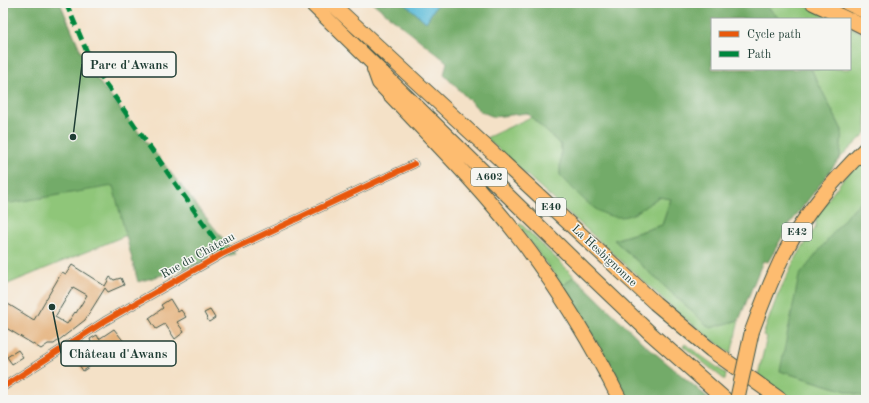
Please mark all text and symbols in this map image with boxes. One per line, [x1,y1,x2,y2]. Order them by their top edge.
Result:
legend [711,18,851,70]
text: Cycle path [747,29,802,41]
text: Path [747,49,772,61]
callout: Parc d'Awans [82,52,176,77]
text: Parc d'Awans [90,59,169,72]
road number: A602 [471,168,507,186]
road number: E40 [536,198,566,216]
street label: La Hesbignonne [569,223,639,289]
road number: E42 [782,223,812,241]
street label: Rue du Château [159,230,237,281]
callout: Château d'Awans [61,341,176,366]
text: Château d'Awans [69,348,168,361]

